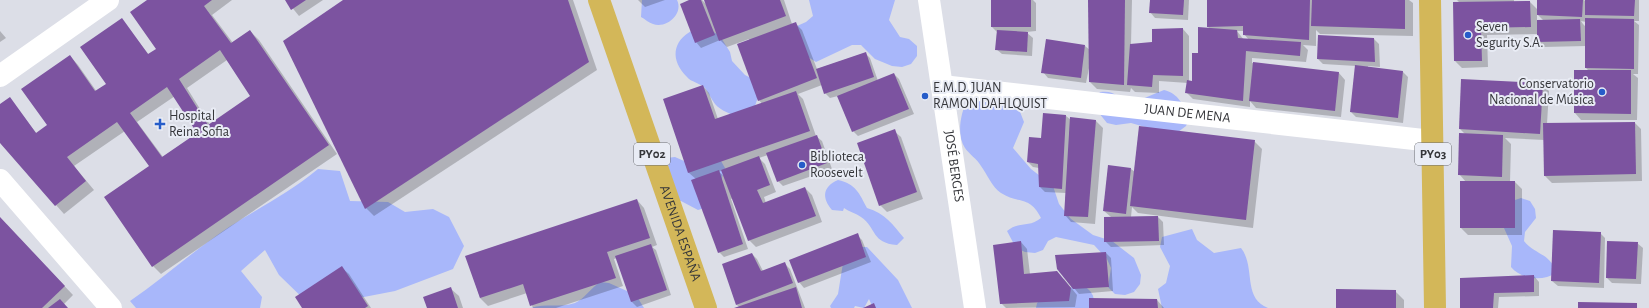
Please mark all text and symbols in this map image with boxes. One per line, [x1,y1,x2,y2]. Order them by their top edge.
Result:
place label: Seven Segurity S.A. [1476,20,1543,50]
marker: Seven Segurity S.A. [1463,30,1473,40]
place label: Conservatorio Nacional de Música [1489,77,1595,107]
place label: E.M.D. JUAN RAMON DAHLQUIST [933,81,1047,111]
marker: Conservatorio Nacional de Música [1597,87,1607,97]
marker: E.M.D. JUAN RAMON DAHLQUIST [920,91,930,101]
street label: JUAN DE MENA [1144,102,1231,125]
place label: Hospital Reina Sofia [169,109,230,139]
marker: Hospital Reina Sofia [154,118,166,130]
street label: JOSÉ BERGES [942,129,966,203]
road number: PY02 [634,143,670,165]
road number: PY03 [1415,143,1451,165]
place label: Biblioteca Roosevelt [810,150,865,180]
marker: Biblioteca Roosevelt [797,160,807,170]
street label: AVENIDA ESPAÑA [657,183,703,283]

